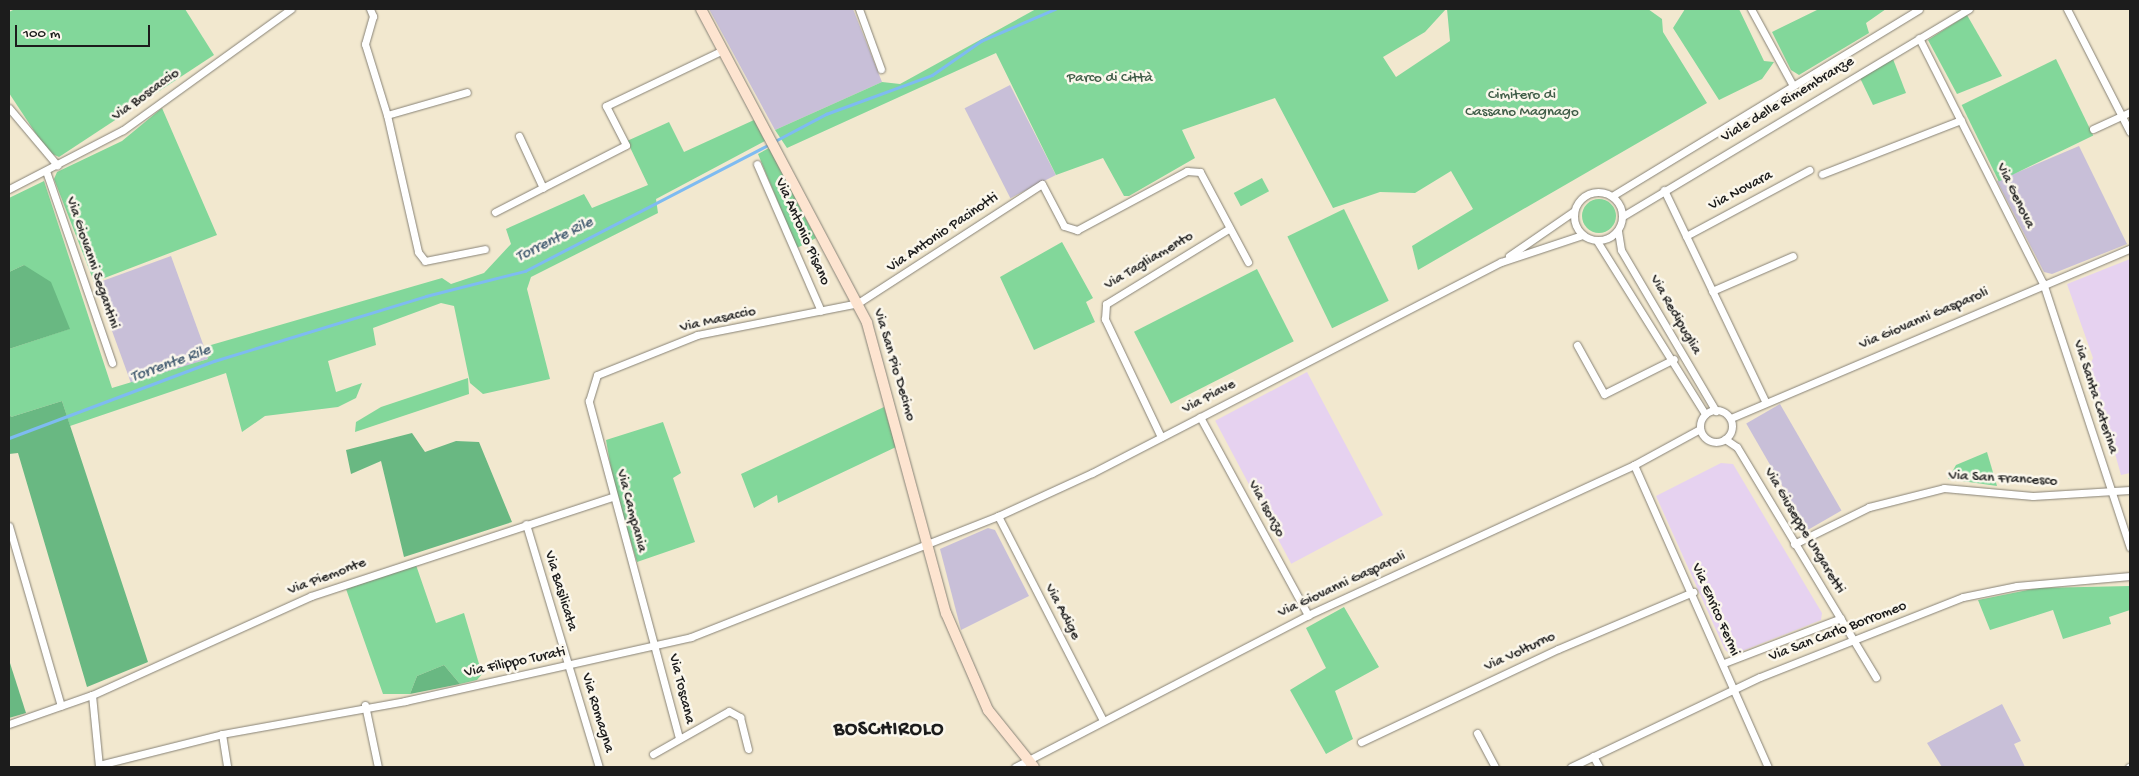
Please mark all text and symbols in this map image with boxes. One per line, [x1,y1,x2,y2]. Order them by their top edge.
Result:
scale bar [18,15,152,47]
text: 100 m [23,25,60,43]
street label: Viale delle Rimembranze [1718,53,1858,147]
street label: Via Boscaccio [109,64,183,126]
park label: Parco di Città [1067,70,1153,88]
park label: Cimitero di Cassano Magnago [1465,86,1579,121]
street label: Via Genova [1991,160,2039,232]
street label: Via Novara [1706,167,1776,215]
street label: Via Antonio Pisano [770,176,834,288]
street label: Via Antonio Pacinotti [884,189,1002,277]
street label: Via Giovanni Segantini [61,195,123,331]
water label: Torrente Rile [513,214,597,268]
street label: Via Tagliamento [1101,227,1197,295]
street label: Via Redipuglia [1645,272,1705,358]
street label: Via Giovanni Gasparoli [1857,284,1991,354]
street label: Via Masaccio [678,303,758,337]
street label: Via San Pio Decimo [868,307,920,423]
street label: Via Santa Caterina [2068,338,2122,456]
water label: Torrente Rile [128,342,214,388]
street label: Via Piave [1179,376,1239,418]
street label: Via Giuseppe Ungaretti [1759,465,1849,597]
street label: Via San Francesco [1948,467,2058,491]
street label: Via Campania [611,468,651,554]
street label: Via Isonzo [1243,478,1289,540]
street label: Via Giovanni Gasparoli [1275,548,1409,622]
street label: Via Basilicata [539,549,581,633]
street label: Via Piemonte [285,554,369,600]
street label: Via Enrico Fermi [1687,561,1743,659]
street label: Via Adige [1040,581,1084,643]
street label: Via San Carlo Borromeo [1767,597,1909,667]
street label: Via Volturno [1482,628,1558,676]
street label: Via Filippo Turati [463,644,567,682]
street label: Via Toscana [664,652,698,726]
street label: Via Romagna [576,671,618,755]
district label: BOSCHIROLO [833,718,945,742]

